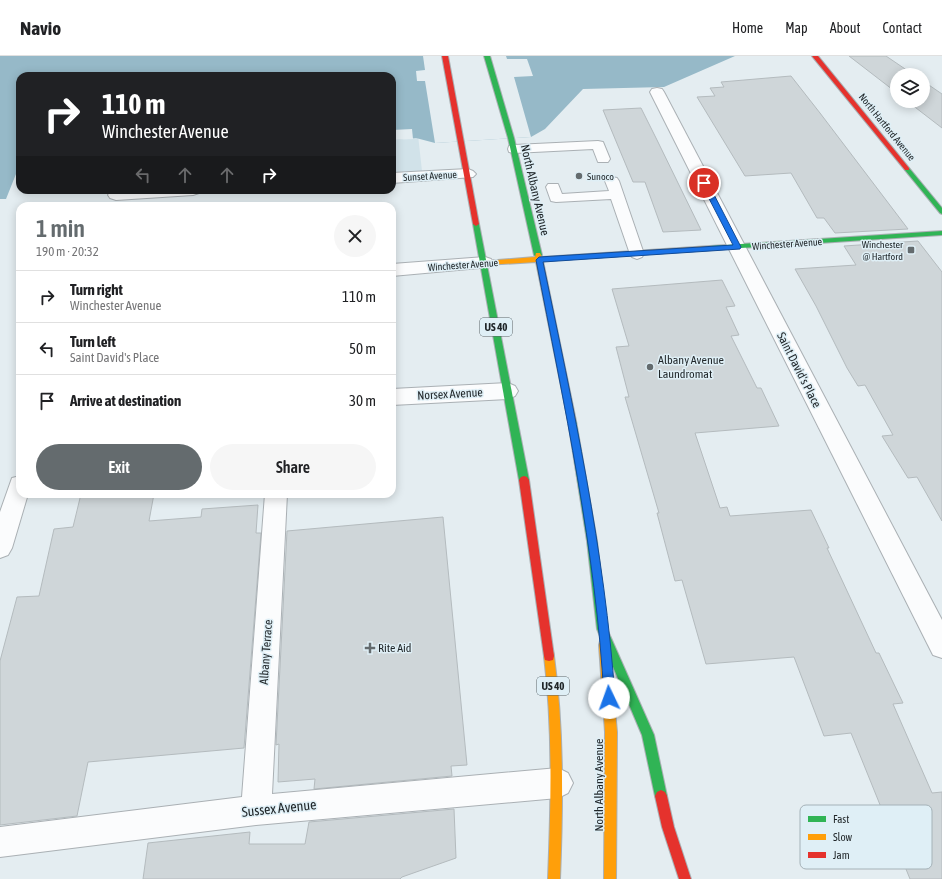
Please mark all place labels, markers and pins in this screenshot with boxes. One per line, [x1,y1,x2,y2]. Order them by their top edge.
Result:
pin [687,166,721,200]
marker: Sunoco [574,171,584,181]
place label: Sunoco [587,171,614,182]
place label: Winchester @ Hartford [862,239,904,262]
marker: Winchester @ Hartford [906,245,916,255]
place label: Albany Avenue Laundromat [658,353,724,381]
marker: Albany Avenue Laundromat [645,362,655,372]
place label: Rite Aid [378,641,412,655]
marker: Rite Aid [365,643,375,653]

